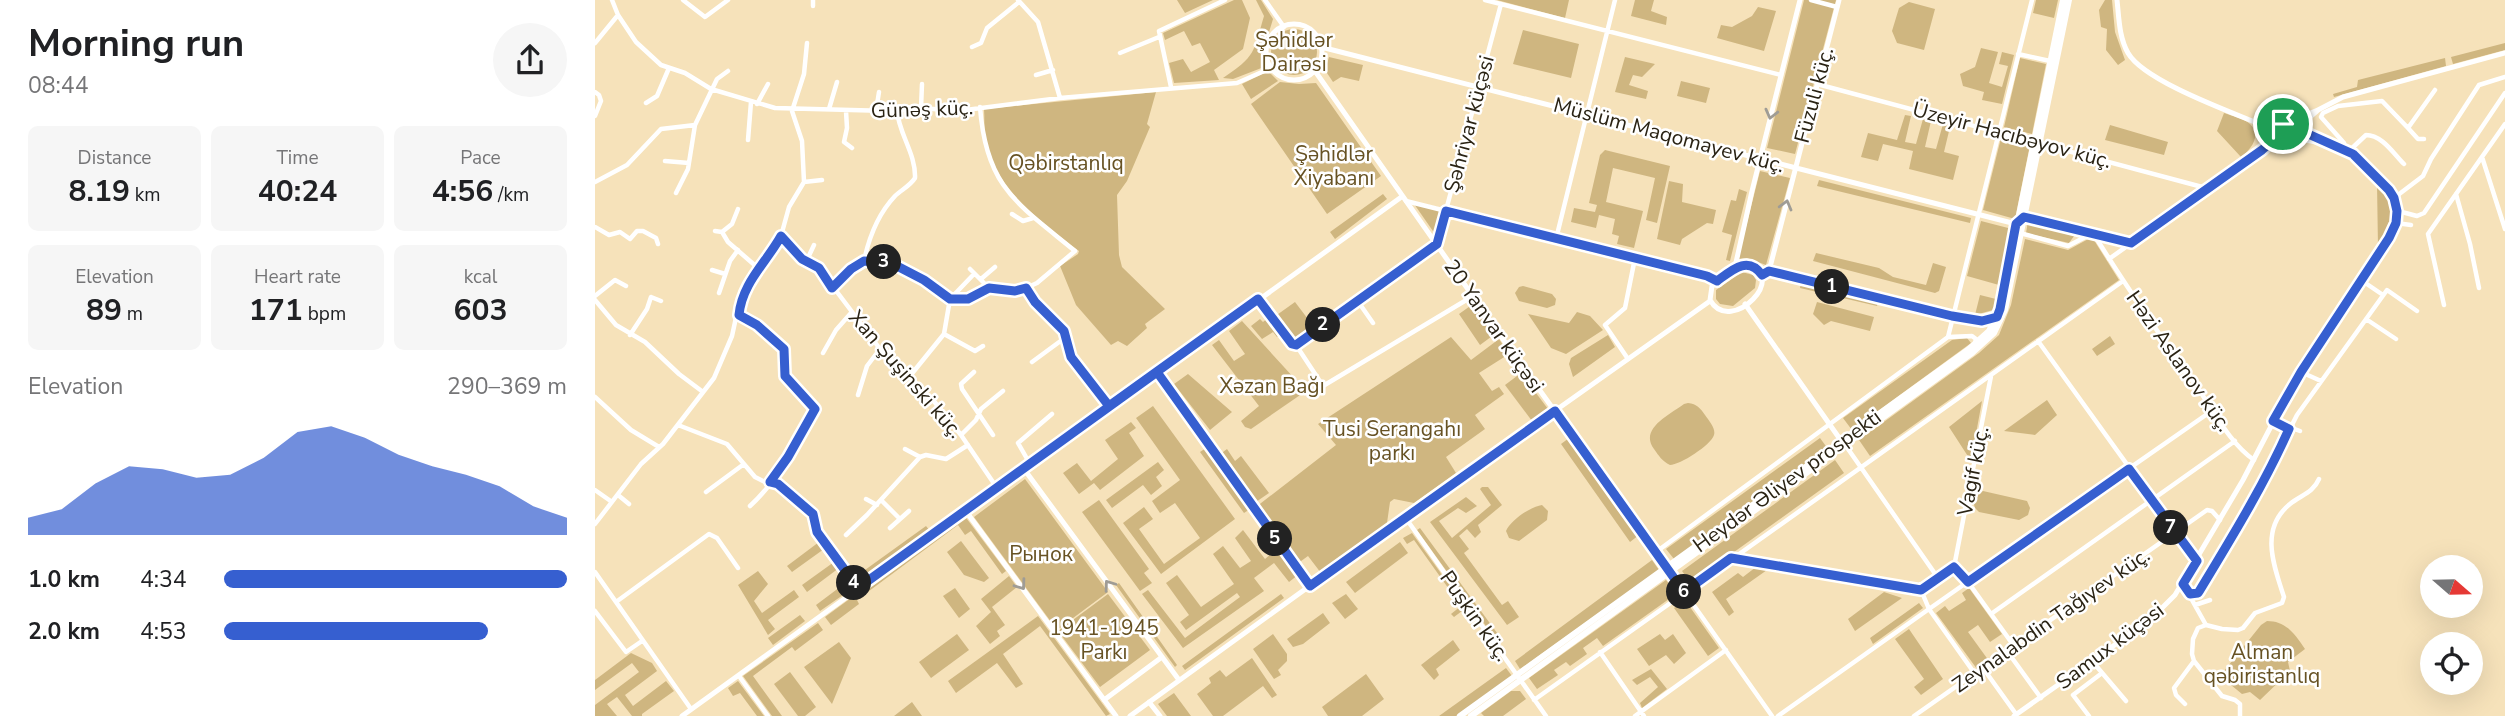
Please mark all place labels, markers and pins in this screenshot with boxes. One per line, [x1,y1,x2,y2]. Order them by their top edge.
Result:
pin [2253,94,2313,154]
pin: 3 [867,244,901,280]
pin: 1 [1815,270,1849,304]
pin: 2 [1305,308,1341,342]
pin: 7 [2153,510,2189,546]
pin: 5 [1257,522,1293,556]
pin: 4 [837,566,871,600]
pin: 6 [1667,574,1701,610]

